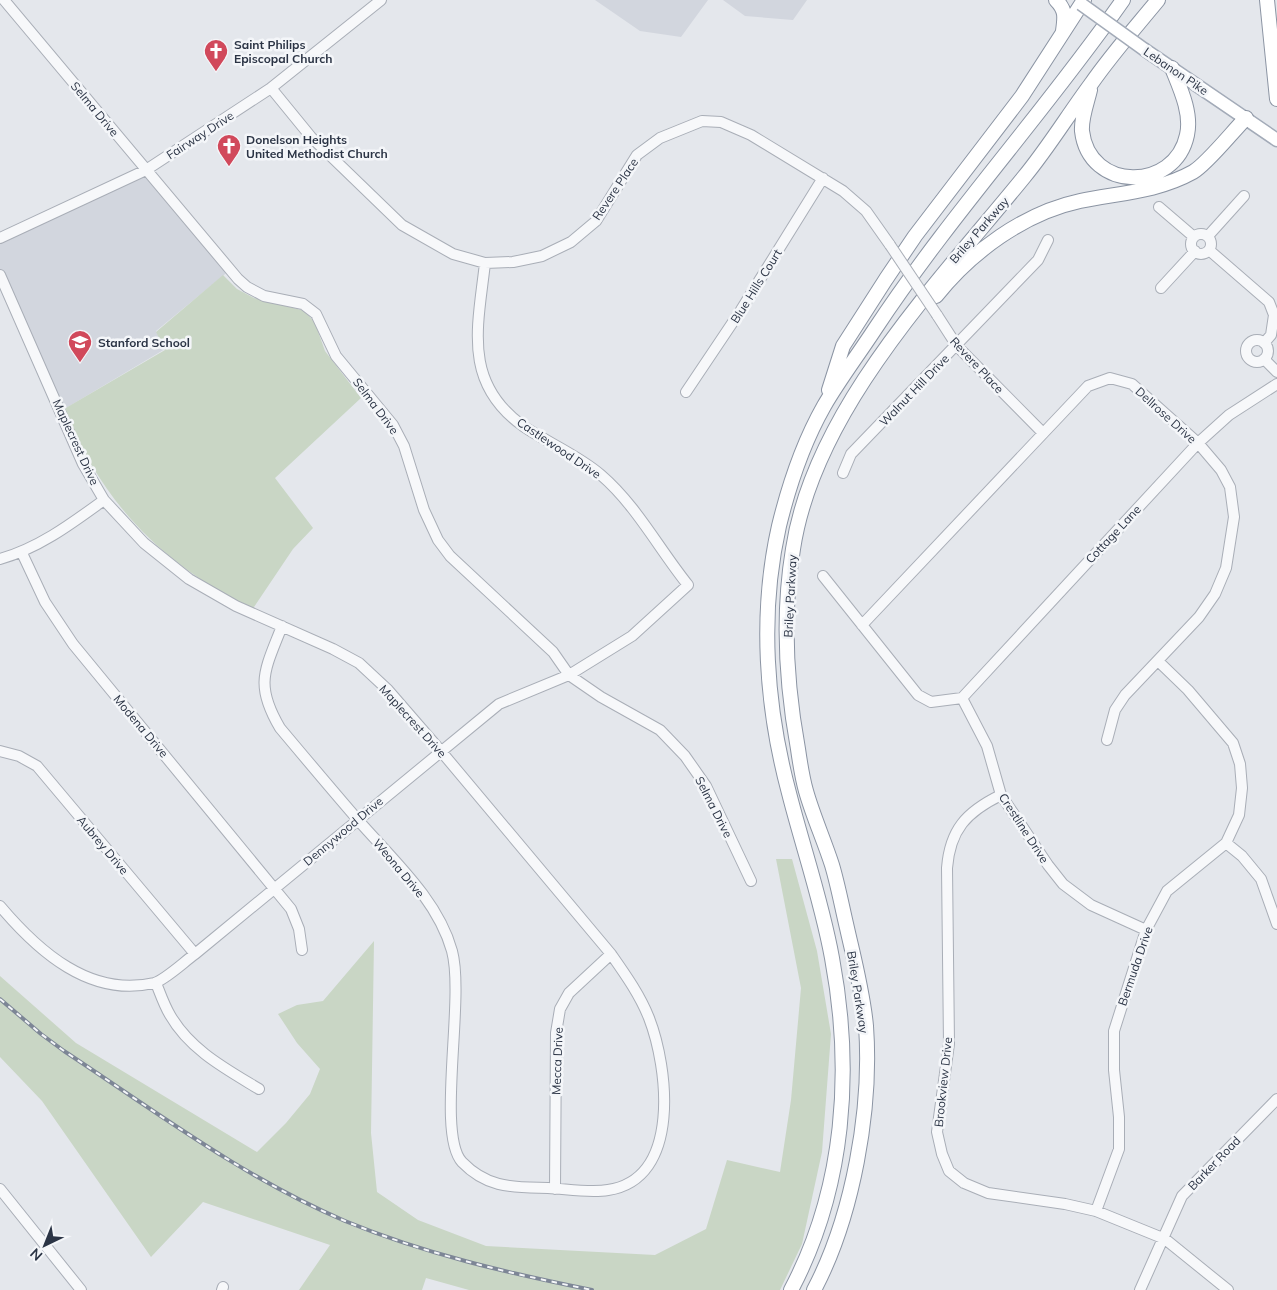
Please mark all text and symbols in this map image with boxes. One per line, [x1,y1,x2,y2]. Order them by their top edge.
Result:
place label: Saint Philips Episcopal Church [234,37,333,66]
church icon: Saint Philips Episcopal Church [203,38,229,72]
street label: Lebanon Pike [1141,44,1211,98]
street label: Selma Drive [68,79,122,139]
street label: Fairway Drive [164,108,236,162]
place label: Donelson Heights United Methodist Church [246,132,388,161]
church icon: Donelson Heights United Methodist Church [216,133,242,167]
street label: Revere Place [589,155,641,223]
street label: Briley Parkway [946,193,1012,266]
street label: Blue Hills Court [727,246,785,326]
school or university icon: Stanford School [67,329,93,363]
street label: Revere Place [947,334,1007,396]
place label: Stanford School [98,335,190,350]
street label: Walnut Hill Drive [876,351,952,429]
street label: Selma Drive [350,375,402,437]
street label: Dellrose Drive [1132,384,1200,446]
street label: Maplecrest Drive [50,397,102,487]
street label: Castlewood Drive [514,414,604,482]
street label: Cottage Lane [1082,502,1144,566]
street label: Briley Parkway [780,554,800,638]
street label: Maplecrest Drive [376,681,450,761]
street label: Modena Drive [110,692,172,760]
street label: Selma Drive [692,774,736,840]
street label: Crestline Drive [996,790,1052,866]
street label: Dennywood Drive [300,793,386,869]
street label: Aubrey Drive [74,813,132,877]
street label: Weona Drive [370,835,428,901]
street label: Bermuda Drive [1114,924,1156,1008]
street label: Briley Parkway [844,950,872,1035]
street label: Mecca Drive [548,1027,566,1095]
street label: Brookview Drive [931,1036,955,1128]
street label: Barker Road [1185,1133,1243,1193]
north arrow [20,1220,70,1270]
text: N [26,1244,46,1265]

